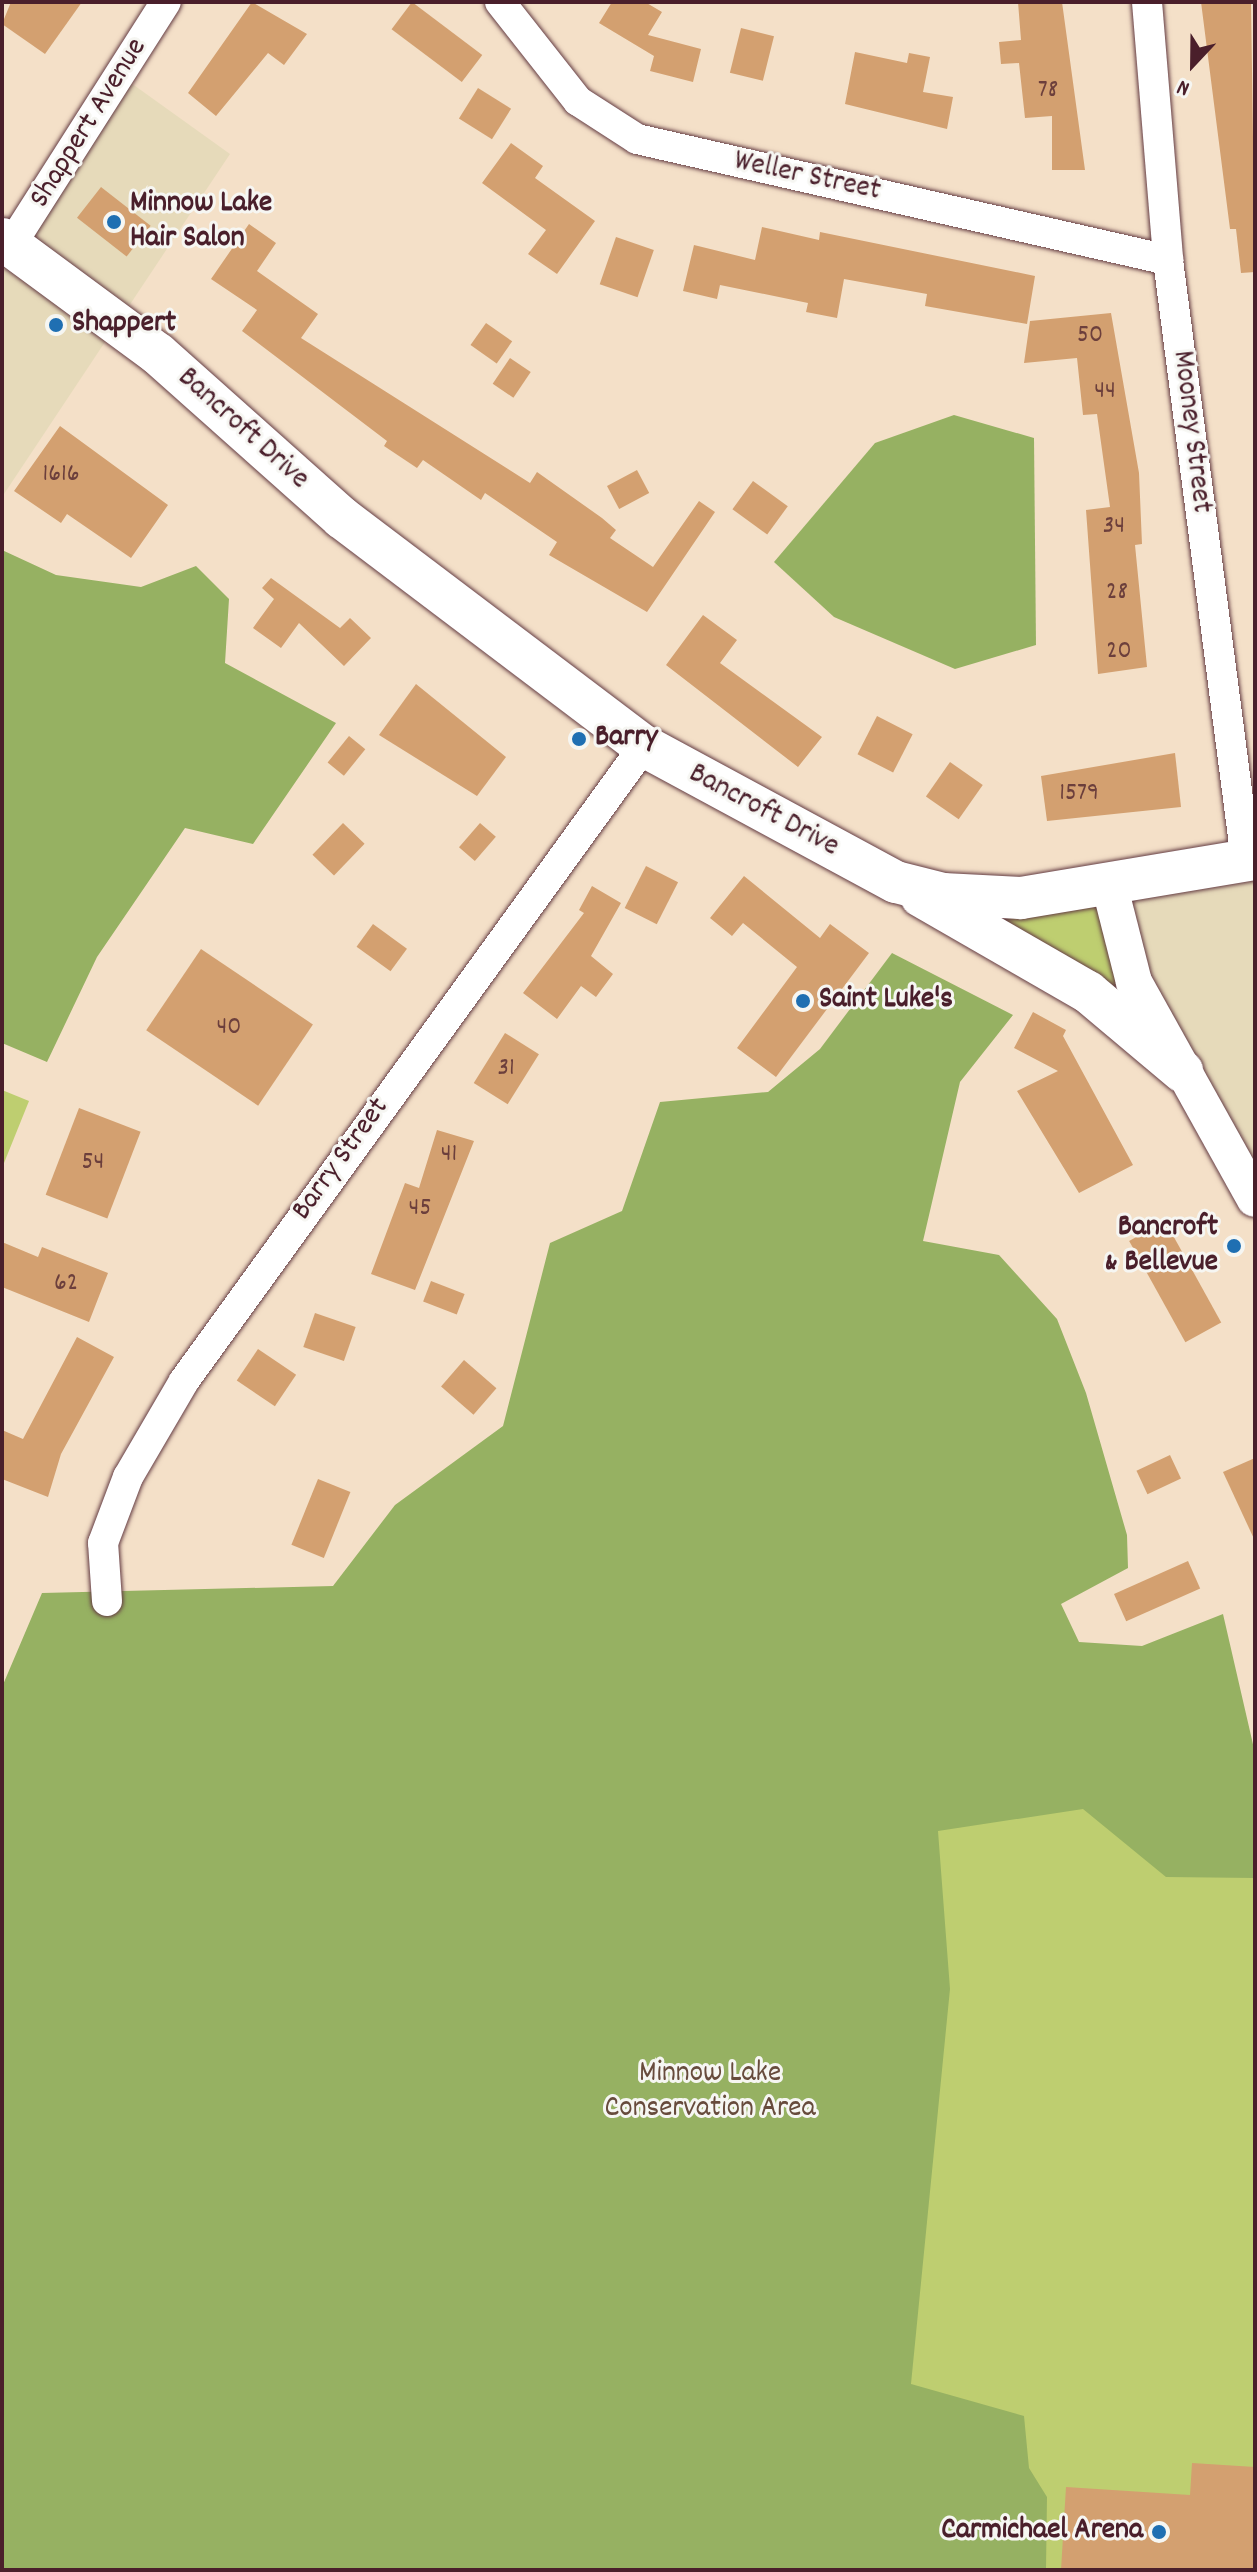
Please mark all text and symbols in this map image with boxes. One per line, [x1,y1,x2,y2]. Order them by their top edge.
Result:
north arrow [1153,24,1233,104]
street label: Shappert Avenue [24,33,156,215]
text: N [1173,70,1195,103]
house number: 78 [1038,75,1058,107]
street label: Weller Street [730,145,884,211]
place label: Minnow Lake Hair Salon [130,187,272,258]
marker: Minnow Lake Hair Salon [105,213,123,231]
place label: Shappert [72,307,176,343]
marker: Shappert [47,316,65,334]
house number: 50 [1077,320,1103,352]
street label: Mooney Street [1162,349,1218,515]
street label: Bancroft Drive [169,361,315,499]
house number: 44 [1094,376,1116,408]
house number: 1616 [43,459,79,491]
house number: 34 [1103,511,1125,543]
house number: 28 [1106,577,1128,609]
house number: 20 [1106,636,1132,668]
place label: Barry [595,721,658,757]
marker: Barry [570,730,588,748]
street label: Bancroft Drive [682,757,844,867]
house number: 1579 [1059,778,1099,810]
place label: Saint Luke's [819,983,953,1019]
marker: Saint Luke's [794,992,812,1010]
house number: 40 [217,1012,241,1044]
house number: 31 [497,1053,515,1085]
street label: Barry Street [286,1092,398,1228]
house number: 41 [441,1139,457,1171]
house number: 54 [82,1147,104,1179]
house number: 45 [409,1193,431,1225]
place label: Bancroft & Bellevue [1104,1211,1218,1282]
marker: Bancroft & Bellevue [1225,1237,1243,1255]
house number: 62 [54,1268,78,1300]
park label: Minnow Lake Conservation Area [605,2057,815,2128]
place label: Carmichael Arena [941,2514,1143,2550]
marker: Carmichael Arena [1150,2523,1168,2541]

